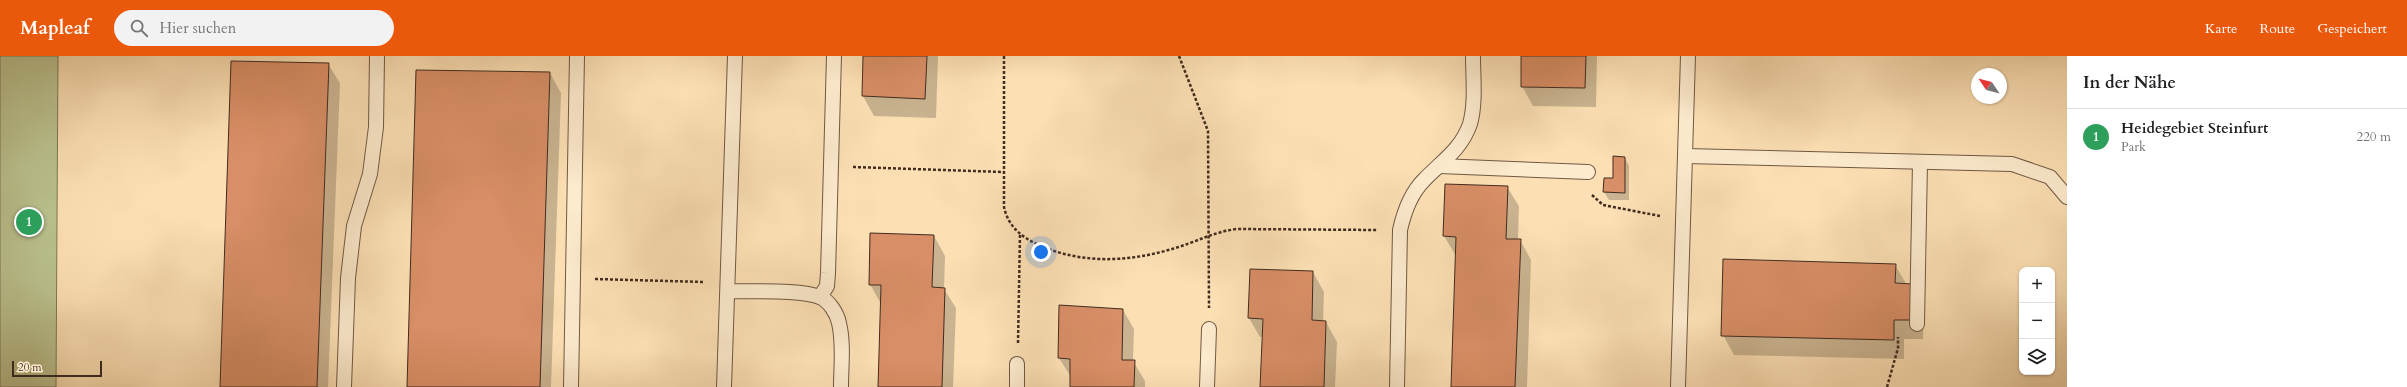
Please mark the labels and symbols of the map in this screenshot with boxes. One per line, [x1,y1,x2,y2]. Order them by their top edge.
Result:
north arrow [1971,68,2007,104]
pin: 1 [16,207,42,237]
your location [1031,242,1051,262]
scale bar [12,359,102,378]

